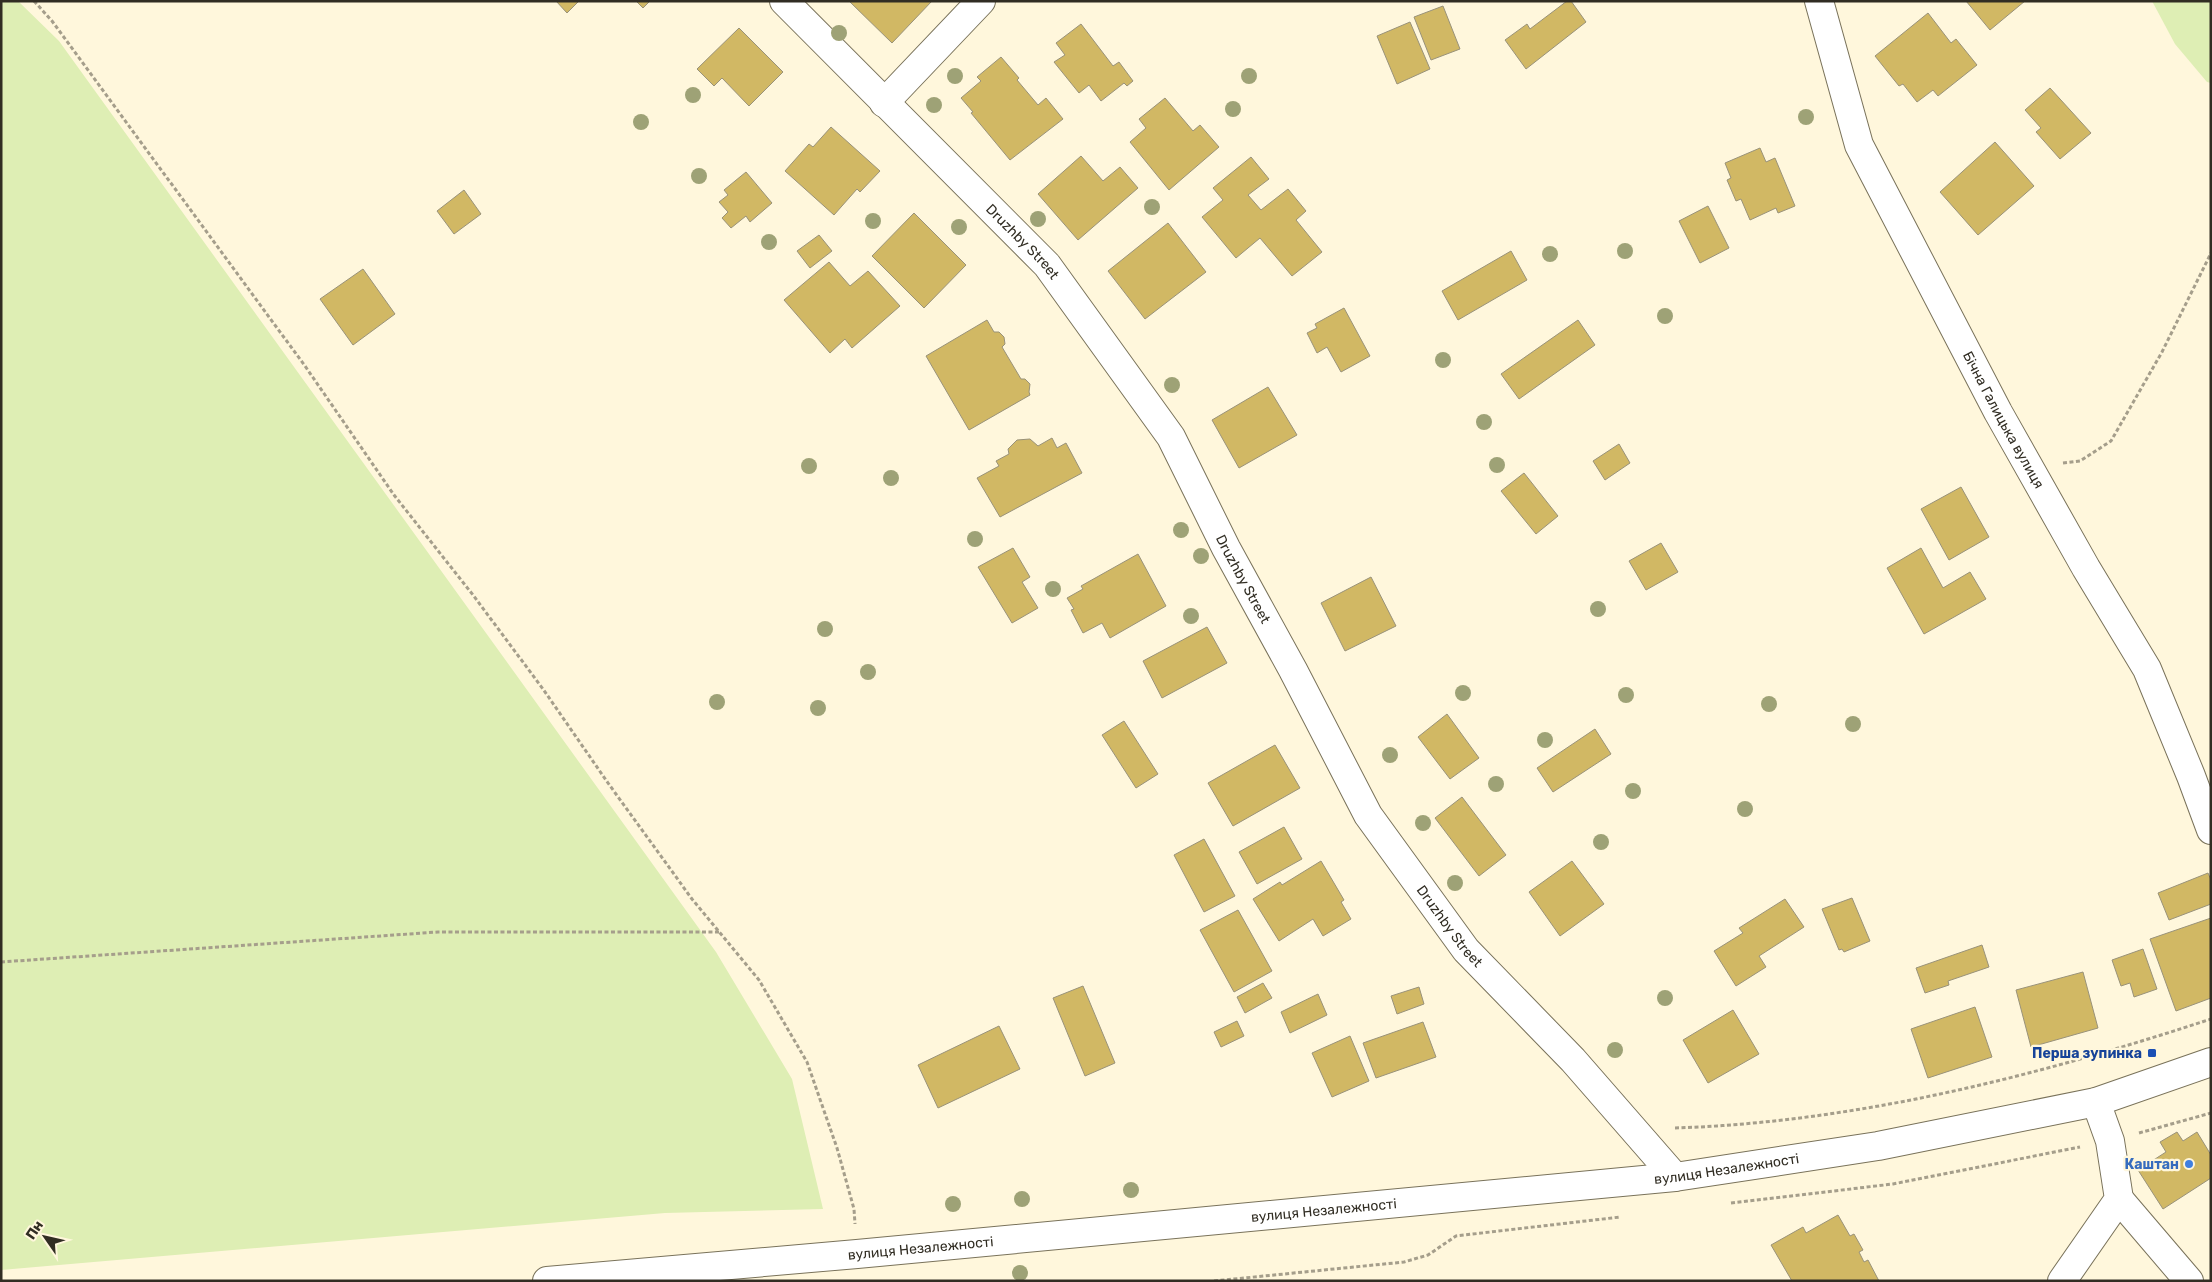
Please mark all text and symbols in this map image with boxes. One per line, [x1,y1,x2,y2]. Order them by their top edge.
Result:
street label: Druzhby Street [982,200,1063,283]
street label: Бічна Галицька вулиця [1959,348,2048,492]
street label: Druzhby Street [1212,532,1274,627]
street label: Druzhby Street [1413,882,1487,971]
place label: Перша зупинка [2032,1045,2142,1062]
marker: Перша зупинка [2146,1047,2158,1059]
street label: вулиця Незалежності [1653,1150,1800,1187]
place label: Каштан [2124,1156,2179,1173]
marker: Каштан [2183,1158,2195,1170]
street label: вулиця Незалежності [1250,1195,1397,1225]
north arrow [20,1212,70,1262]
text: Пн [22,1217,47,1243]
street label: вулиця Незалежності [847,1233,994,1263]

